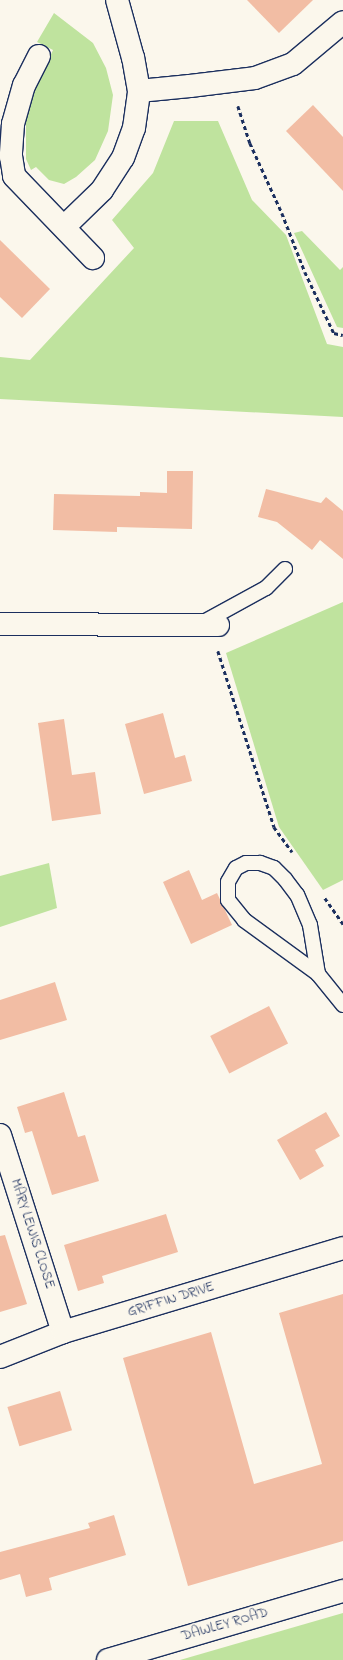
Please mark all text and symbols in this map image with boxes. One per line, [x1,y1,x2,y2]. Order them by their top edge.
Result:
street label: MARY LEWIS CLOSE [6,1177,58,1291]
street label: GRIFFIN DRIVE [126,1279,216,1321]
street label: DAWLEY ROAD [180,1605,270,1645]

